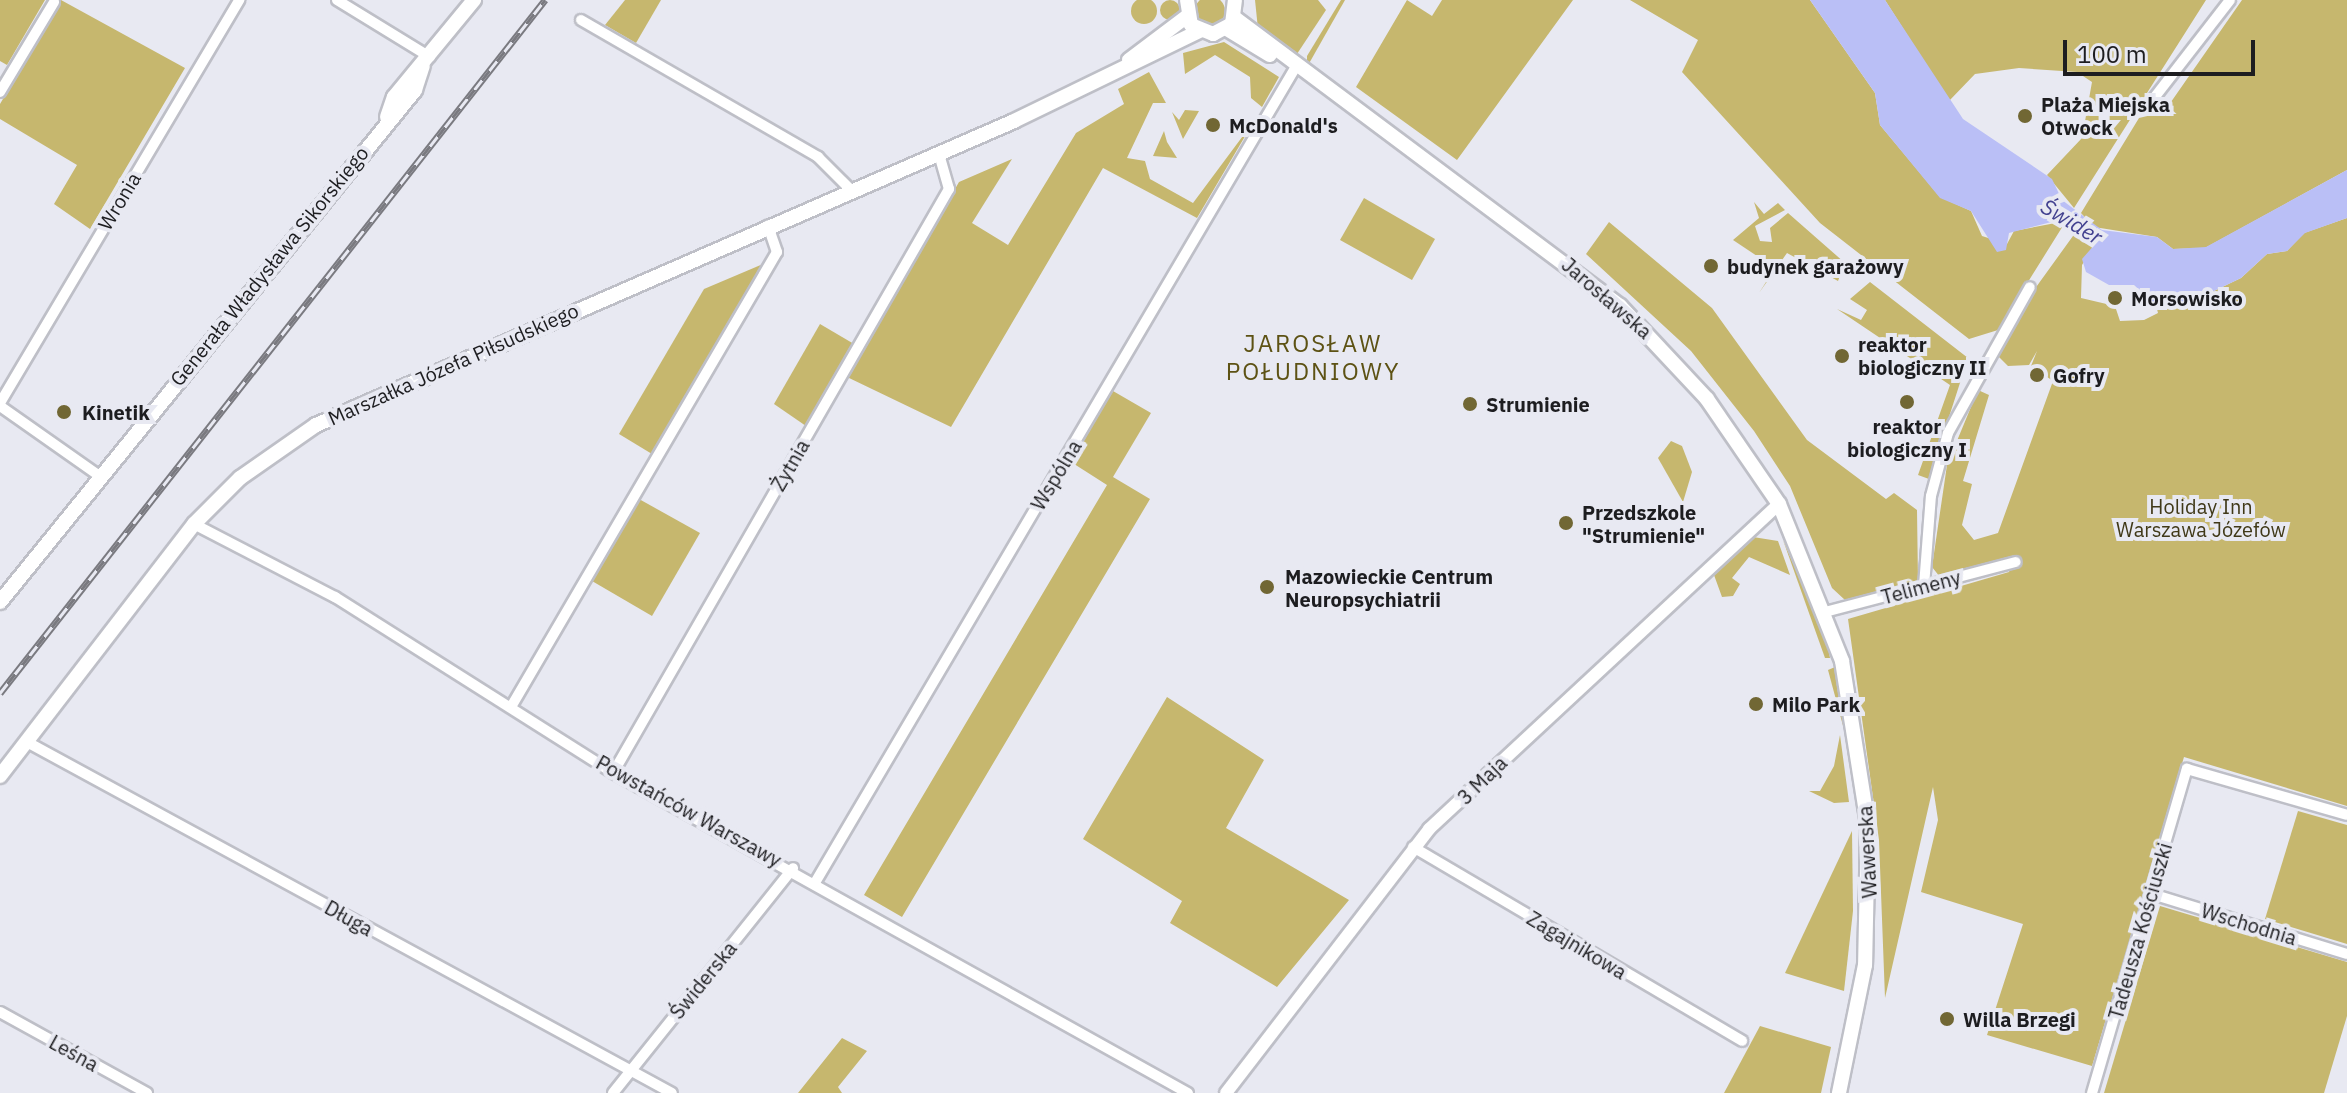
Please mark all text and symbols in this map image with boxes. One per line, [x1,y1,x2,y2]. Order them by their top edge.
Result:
scale bar [2067,24,2259,74]
text: 100 m [2077,38,2147,70]
place label: Plaża Miejska Otwock [2041,92,2170,139]
marker: Plaża Miejska Otwock [2016,107,2034,125]
place label: McDonald's [1229,113,1338,137]
marker: McDonald's [1204,116,1222,134]
street label: Generała Władysława Sikorskiego [165,141,373,391]
street label: Wronia [92,168,146,234]
water label: Świder [2037,192,2107,250]
street label: Jarosławska [1557,252,1657,344]
place label: budynek garażowy [1727,254,1904,278]
marker: budynek garażowy [1702,257,1720,275]
place label: Morsowisko [2131,286,2243,310]
marker: Morsowisko [2106,289,2124,307]
street label: Marszałka Józefa Piłsudskiego [324,298,582,430]
district label: JAROSŁAW POŁUDNIOWY [1226,330,1400,386]
place label: reaktor biologiczny II [1858,332,1986,379]
marker: reaktor biologiczny II [1833,347,1851,365]
place label: Gofry [2053,363,2105,387]
marker: Gofry [2028,366,2046,384]
place label: Strumienie [1486,392,1590,416]
marker: reaktor biologiczny I [1898,393,1916,411]
marker: Strumienie [1461,395,1479,413]
place label: Kinetik [82,400,150,424]
marker: Kinetik [53,401,75,423]
place label: reaktor biologiczny I [1847,414,1967,461]
street label: Żytnia [766,435,814,495]
street label: Wspólna [1026,436,1086,514]
park label: Holiday Inn Warszawa Józefów [2116,494,2286,541]
place label: Przedszkole "Strumienie" [1582,500,1705,547]
marker: Przedszkole "Strumienie" [1557,514,1575,532]
place label: Mazowieckie Centrum Neuropsychiatrii [1285,564,1493,611]
street label: Telimeny [1879,565,1963,609]
marker: Mazowieckie Centrum Neuropsychiatrii [1256,576,1278,598]
place label: Milo Park [1772,692,1860,716]
marker: Milo Park [1747,695,1765,713]
street label: Powstańców Warszawy [592,750,786,872]
street label: 3 Maja [1452,751,1512,809]
street label: Wawerska [1853,805,1881,899]
street label: Tadeusza Kościuszki [2103,840,2177,1022]
street label: Długa [321,895,377,941]
street label: Wschodnia [2198,898,2300,950]
street label: Zagajnikowa [1523,906,1631,984]
street label: Świderska [664,936,742,1024]
place label: Willa Brzegi [1963,1007,2076,1031]
marker: Willa Brzegi [1938,1010,1956,1028]
street label: Leśna [45,1030,103,1076]

